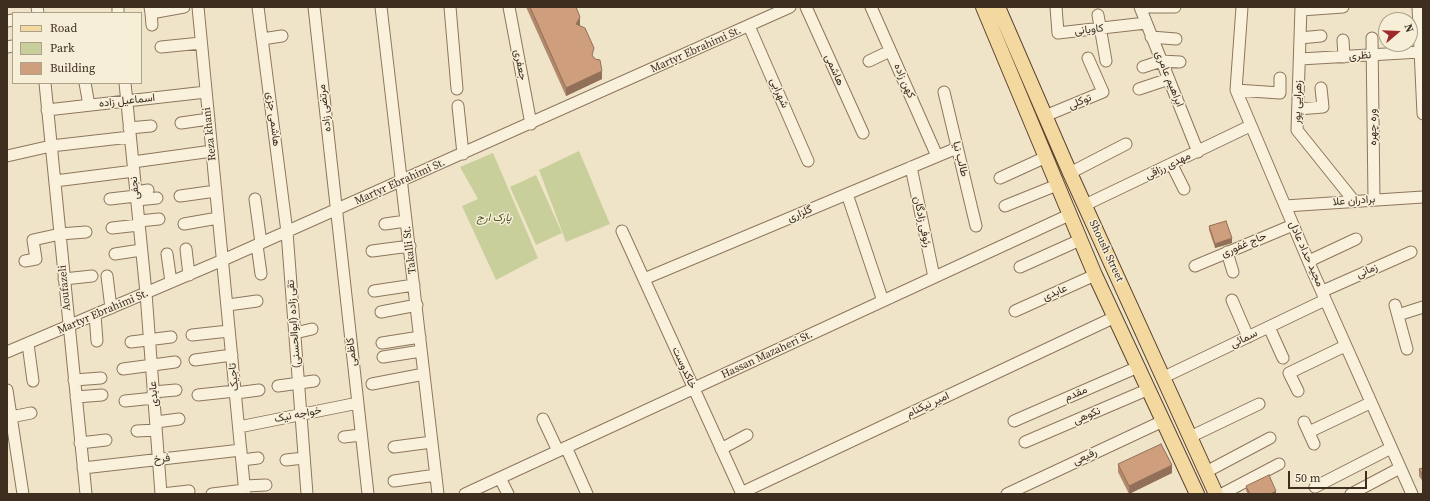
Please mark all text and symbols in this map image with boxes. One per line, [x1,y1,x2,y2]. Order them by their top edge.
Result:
legend [12,12,142,84]
north arrow [1378,12,1418,52]
text: Road [50,20,77,36]
street label: کاویانی [1074,22,1104,38]
text: N [1400,22,1417,34]
street label: Martyr Ebrahimi St. [649,24,743,76]
text: Park [50,40,75,56]
street label: جعفری [511,48,529,82]
street label: ابراهیم عامری [1152,49,1186,109]
street label: نظری [1348,49,1372,63]
street label: هاشمی [821,52,847,88]
text: Building [50,60,95,76]
street label: کهن زاده [890,62,918,100]
street label: شهرابی [767,76,791,110]
street label: زهرایی پور [1291,80,1305,124]
street label: مرتضی زاده [316,83,334,133]
street label: اسماعیل زاده [98,91,156,111]
street label: هاشمی جزی [263,91,283,147]
street label: توکلی [1066,91,1094,113]
street label: Reza khani [201,106,219,162]
street label: وره چهره [1366,109,1380,145]
street label: طالب نیا [949,140,971,178]
street label: مهدی رزاقی [1143,149,1193,183]
street label: Martyr Ebrahimi St. [353,156,447,208]
street label: نجفی [127,176,143,200]
street label: برادران علا [1332,193,1376,209]
street label: رئوفی زادگان [910,195,934,249]
street label: گلزاری [785,203,815,225]
park label: پارک ارج [477,211,511,225]
street label: Shoush Street [1086,218,1126,284]
street label: مجید حداد عادل [1286,219,1326,289]
street label: Takalli St. [401,225,419,275]
street label: حاج غفوری [1219,230,1269,260]
street label: زمانی [1354,261,1380,281]
street label: Aoufazeli [56,264,74,312]
street label: تقی زاده (ابوالحسنی) [284,279,304,369]
street label: عابدی [1041,282,1069,304]
street label: Martyr Ebrahimi St. [55,287,151,337]
street label: سمائی [1228,327,1260,351]
street label: Hassan Mazaheri St. [719,328,815,382]
street label: کاظمی [344,337,360,367]
street label: خاکدوست [669,345,699,391]
street label: تاجیک [226,362,242,392]
street label: عابدی [147,381,161,407]
street label: مقدم [1062,383,1090,405]
street label: امیر نیکنام [905,389,951,421]
street label: خواجه نیک [273,404,323,426]
street label: نکوهی [1071,404,1103,428]
street label: رفیعی [1071,446,1099,468]
street label: فرخ [153,452,171,466]
scale bar [1290,463,1369,489]
text: 50 m [1295,470,1321,486]

